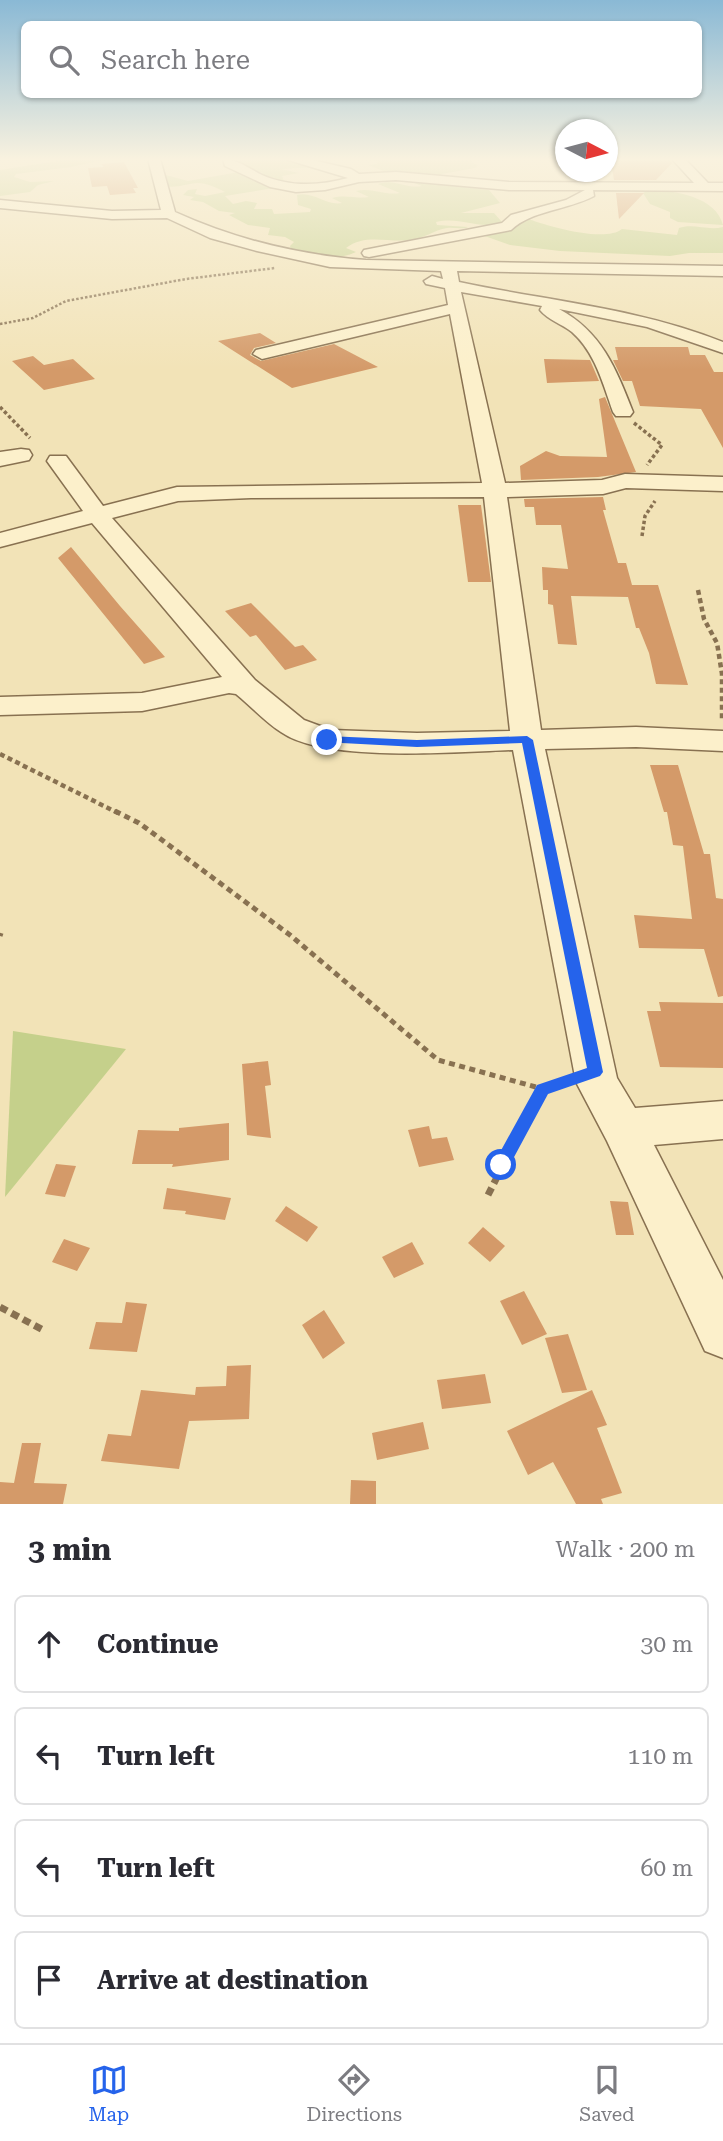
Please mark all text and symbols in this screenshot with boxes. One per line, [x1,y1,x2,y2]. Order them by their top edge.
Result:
search box [21,21,702,98]
icon: search [45,41,83,79]
text: Search here [101,45,250,75]
north arrow [555,119,618,182]
route end [311,724,342,755]
route start [485,1149,516,1180]
text: 3 min [28,1532,111,1567]
text: Walk · 200 m [556,1536,695,1563]
icon: ahead [30,1625,68,1663]
text: Continue [97,1629,219,1659]
text: 30 m [640,1631,693,1658]
icon: left [30,1737,68,1775]
text: Turn left [97,1741,215,1771]
text: 110 m [628,1743,693,1770]
icon: left [30,1849,68,1887]
text: Turn left [97,1853,215,1883]
text: 60 m [640,1855,693,1882]
icon: arrive [30,1961,68,1999]
text: Arrive at destination [97,1965,368,1995]
tab: Map [89,2061,129,2126]
tab: Directions [306,2061,402,2126]
tab: Saved [579,2061,634,2126]

